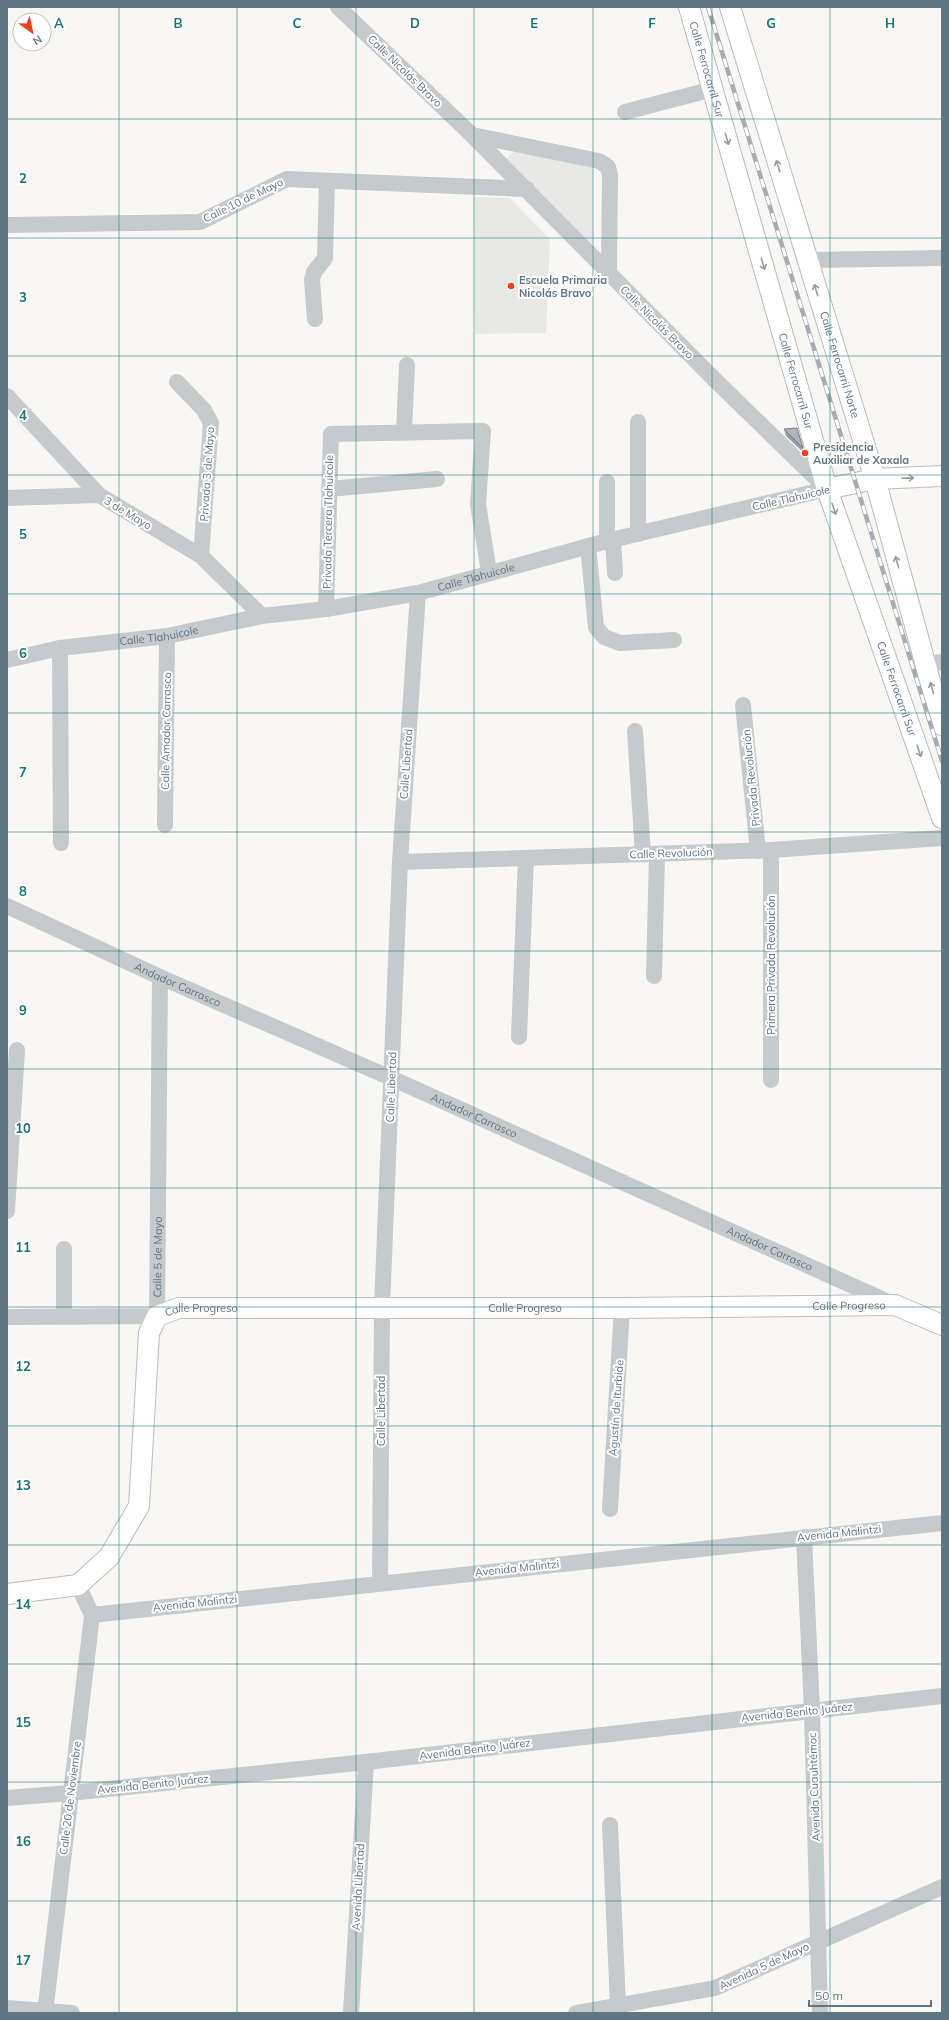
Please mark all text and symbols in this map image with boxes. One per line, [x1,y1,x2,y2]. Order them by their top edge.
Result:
north arrow [12,12,52,52]
text: A [54,15,64,31]
text: B [174,15,183,31]
text: C [293,15,302,31]
text: D [410,15,420,31]
text: E [530,15,538,31]
text: F [648,15,656,31]
text: G [766,15,776,31]
text: H [885,15,895,31]
street label: Calle Ferrocarril Sur [686,20,727,119]
text: N [30,32,45,49]
street label: Calle Nicolás Bravo [365,32,445,110]
one-way arrow [724,132,731,145]
one-way arrow [774,159,781,172]
text: 2 [19,170,27,186]
street label: Calle 10 de Mayo [201,175,285,225]
one-way arrow [760,257,767,270]
place label: Escuela Primaria Nicolás Bravo [519,273,607,300]
marker: Escuela Primaria Nicolás Bravo [506,281,516,291]
street label: Calle Nicolás Bravo [617,282,697,362]
one-way arrow [812,284,819,297]
text: 3 [19,289,27,305]
street label: Calle Ferrocarril Norte [817,309,863,420]
street label: Calle Ferrocarril Sur [776,331,817,431]
text: 4 [19,407,27,423]
street label: Privada 3 de Mayo [197,426,217,522]
place label: Presidencia Auxiliar de Xaxala [813,440,909,467]
marker: Presidencia Auxiliar de Xaxala [800,448,810,458]
street label: Privada Tercera Tlahuicole [320,455,336,589]
one-way arrow [901,474,914,481]
street label: Calle Tlahuicole [751,482,831,514]
street label: 3 de Mayo [102,493,154,533]
one-way arrow [831,503,839,515]
text: 5 [19,526,27,542]
one-way arrow [893,556,901,569]
street label: Calle Tlahuicole [436,560,516,594]
street label: Calle Tlahuicole [119,623,200,648]
street label: Calle Ferrocarril Sur [874,639,920,738]
text: 6 [19,645,27,661]
street label: Calle Amador Carrasco [158,672,174,790]
one-way arrow [928,681,935,694]
street label: Calle Libertad [397,728,415,800]
street label: Privada Revolución [739,729,763,827]
one-way arrow [915,745,923,757]
text: 7 [19,764,27,780]
street label: Calle Revolución [629,845,713,861]
text: 8 [19,883,27,899]
street label: Primera Privada Revolución [764,895,778,1035]
street label: Andador Carrasco [132,959,223,1010]
text: 9 [19,1002,27,1018]
street label: Calle Libertad [383,1051,399,1123]
street label: Andador Carrasco [429,1090,520,1141]
text: 10 [15,1120,31,1136]
street label: Calle 5 de Mayo [150,1216,165,1298]
street label: Andador Carrasco [724,1223,815,1274]
text: 11 [15,1239,31,1255]
street label: Calle Progreso [812,1298,886,1313]
street label: Calle Progreso [163,1301,238,1320]
street label: Calle Progreso [488,1301,562,1315]
text: 12 [15,1358,31,1374]
street label: Agustín de Iturbide [606,1359,626,1457]
street label: Calle Libertad [374,1376,388,1446]
text: 13 [15,1477,31,1493]
street label: Avenida Malintzi [796,1522,882,1544]
street label: Avenida Malintzi [474,1557,560,1579]
street label: Avenida Malintzi [152,1592,238,1614]
text: 14 [15,1596,31,1612]
street label: Avenida Benito Juárez [740,1699,854,1725]
text: 15 [15,1714,31,1730]
street label: Avenida Cuauhtémoc [805,1732,823,1842]
street label: Avenida Benito Juárez [418,1735,532,1763]
street label: Calle 20 de Noviembre [56,1740,84,1856]
street label: Avenida Benito Juárez [96,1771,210,1797]
text: 16 [15,1833,31,1849]
street label: Avenida Libertad [349,1843,367,1931]
street label: Avenida 5 de Mayo [717,1939,811,1993]
text: 17 [15,1952,31,1968]
scale bar [809,1982,931,2008]
text: 50 m [815,1988,843,2003]

